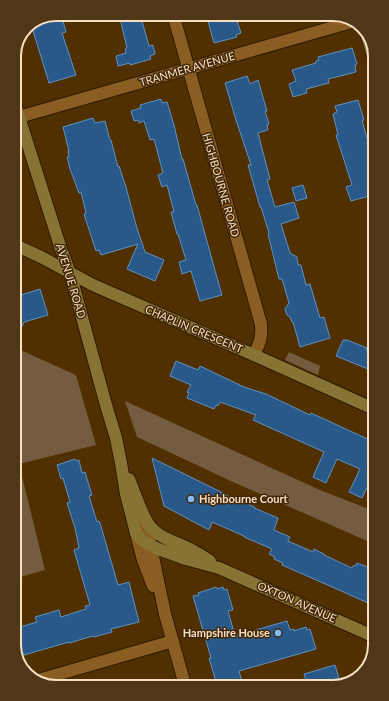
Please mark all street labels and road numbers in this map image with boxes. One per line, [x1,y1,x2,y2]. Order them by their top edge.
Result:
street label: TRANMER AVENUE [138,49,236,88]
street label: HIGHBOURNE ROAD [200,131,243,238]
street label: AVENUE ROAD [54,242,89,320]
street label: CHAPLIN CRESCENT [143,302,245,355]
street label: OXTON AVENUE [256,578,339,625]

